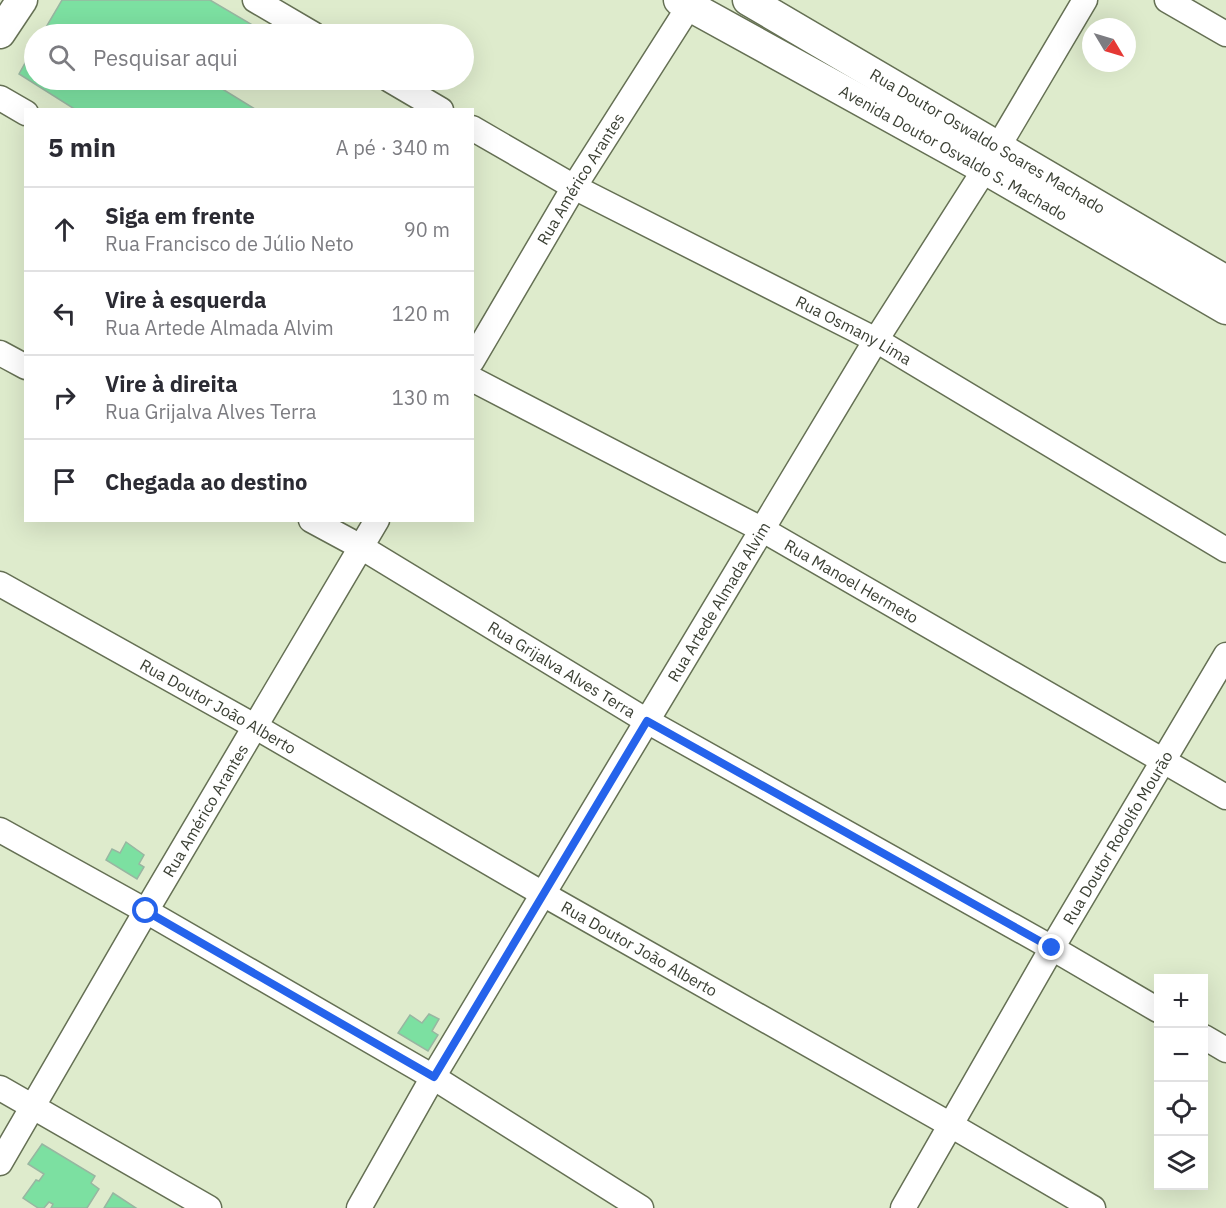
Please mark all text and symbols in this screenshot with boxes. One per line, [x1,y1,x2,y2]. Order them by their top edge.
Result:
north arrow [1082,18,1136,72]
search box [24,24,474,90]
icon: search [45,41,78,74]
text: Pesquisar aqui [93,43,238,72]
street label: Rua Doutor Oswaldo Soares Machado [867,64,1109,218]
street label: Avenida Doutor Osvaldo S. Machado [836,81,1071,225]
street label: Rua Américo Arantes [532,109,629,248]
text: 5 min [48,130,116,164]
text: A pé · 340 m [336,134,450,161]
text: Siga em frente [105,201,255,230]
icon: ahead [48,213,81,246]
text: 90 m [404,216,450,243]
text: Rua Francisco de Júlio Neto [105,230,354,257]
text: Vire à esquerda [105,285,267,314]
street label: Rua Osmany Lima [792,291,916,369]
icon: left [48,297,81,330]
text: 120 m [392,300,450,327]
text: Rua Artede Almada Alvim [105,314,334,341]
text: Vire à direita [105,369,238,398]
icon: right [48,381,81,414]
text: 130 m [392,384,450,411]
text: Rua Grijalva Alves Terra [105,398,316,425]
icon: arrive [48,465,81,498]
text: Chegada ao destino [105,467,308,496]
street label: Rua Artede Almada Alvim [663,518,774,685]
street label: Rua Manoel Hermeto [781,535,922,628]
street label: Rua Grijalva Alves Terra [484,617,640,722]
street label: Rua Doutor João Alberto [136,654,300,758]
street label: Rua Américo Arantes [158,740,252,881]
street label: Rua Doutor Rodolfo Mourão [1058,747,1177,928]
street label: Rua Doutor João Alberto [558,896,721,1001]
route start [132,897,158,923]
route end [1038,934,1064,960]
map controls [1154,974,1208,1190]
button: + [1154,974,1208,1028]
button: − [1154,1028,1208,1082]
button: locate [1154,1082,1208,1136]
button: layers [1154,1136,1208,1190]

